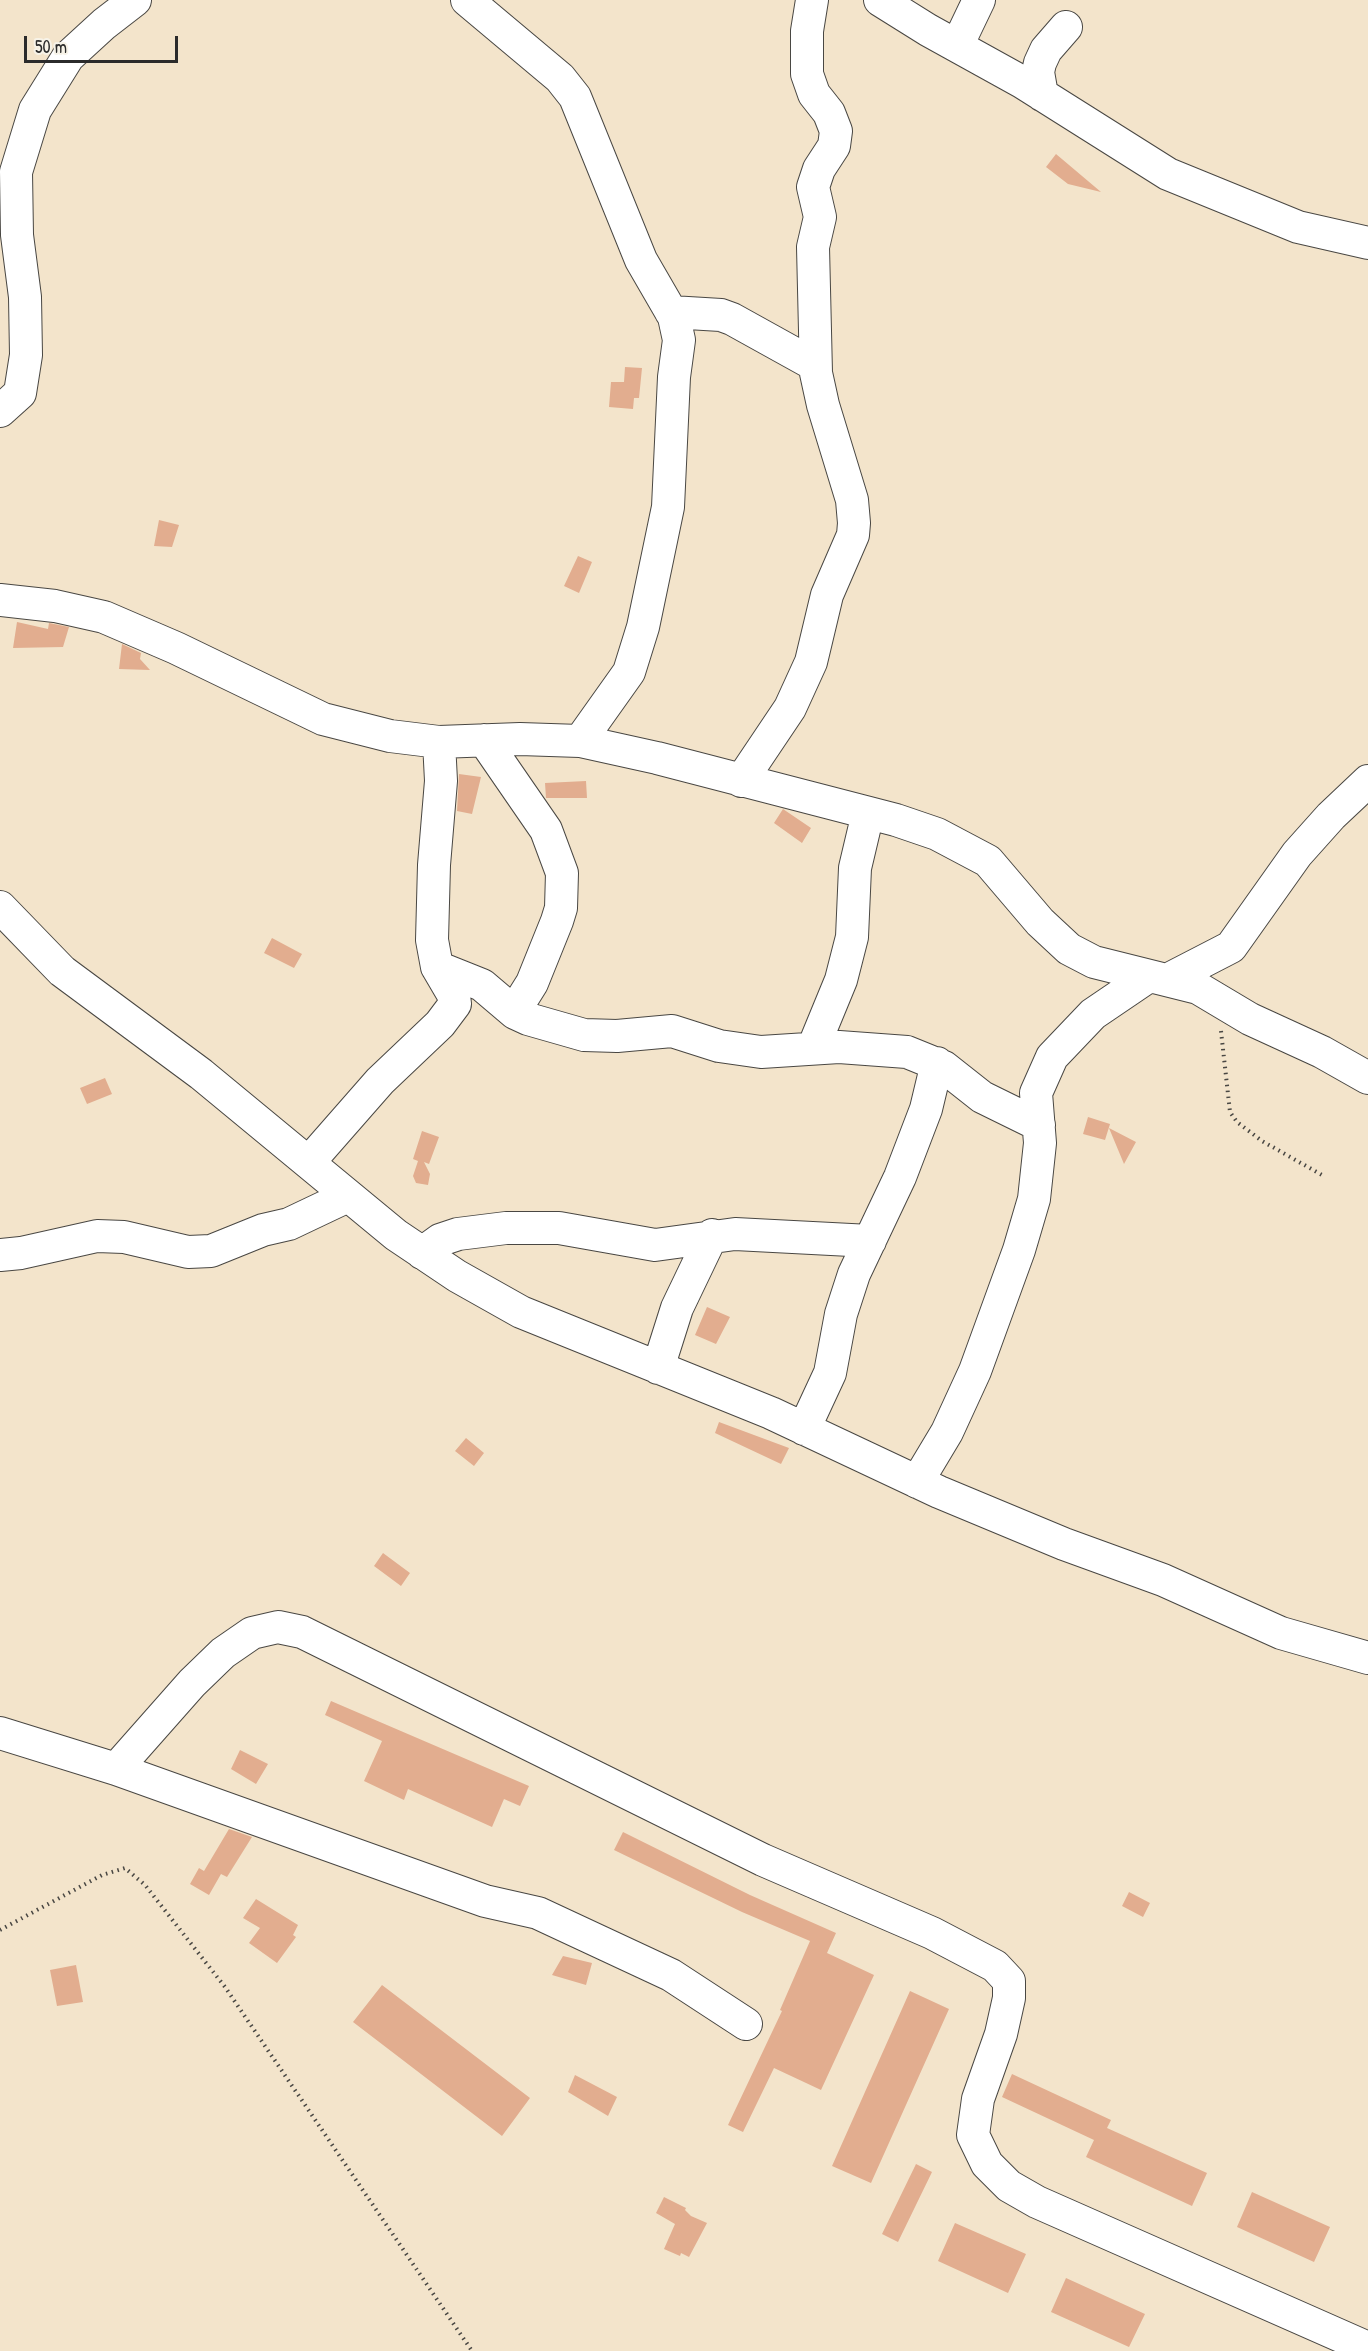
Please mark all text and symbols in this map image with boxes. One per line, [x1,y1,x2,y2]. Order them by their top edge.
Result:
scale bar [27,24,182,62]
text: 50 m [35,34,67,59]

